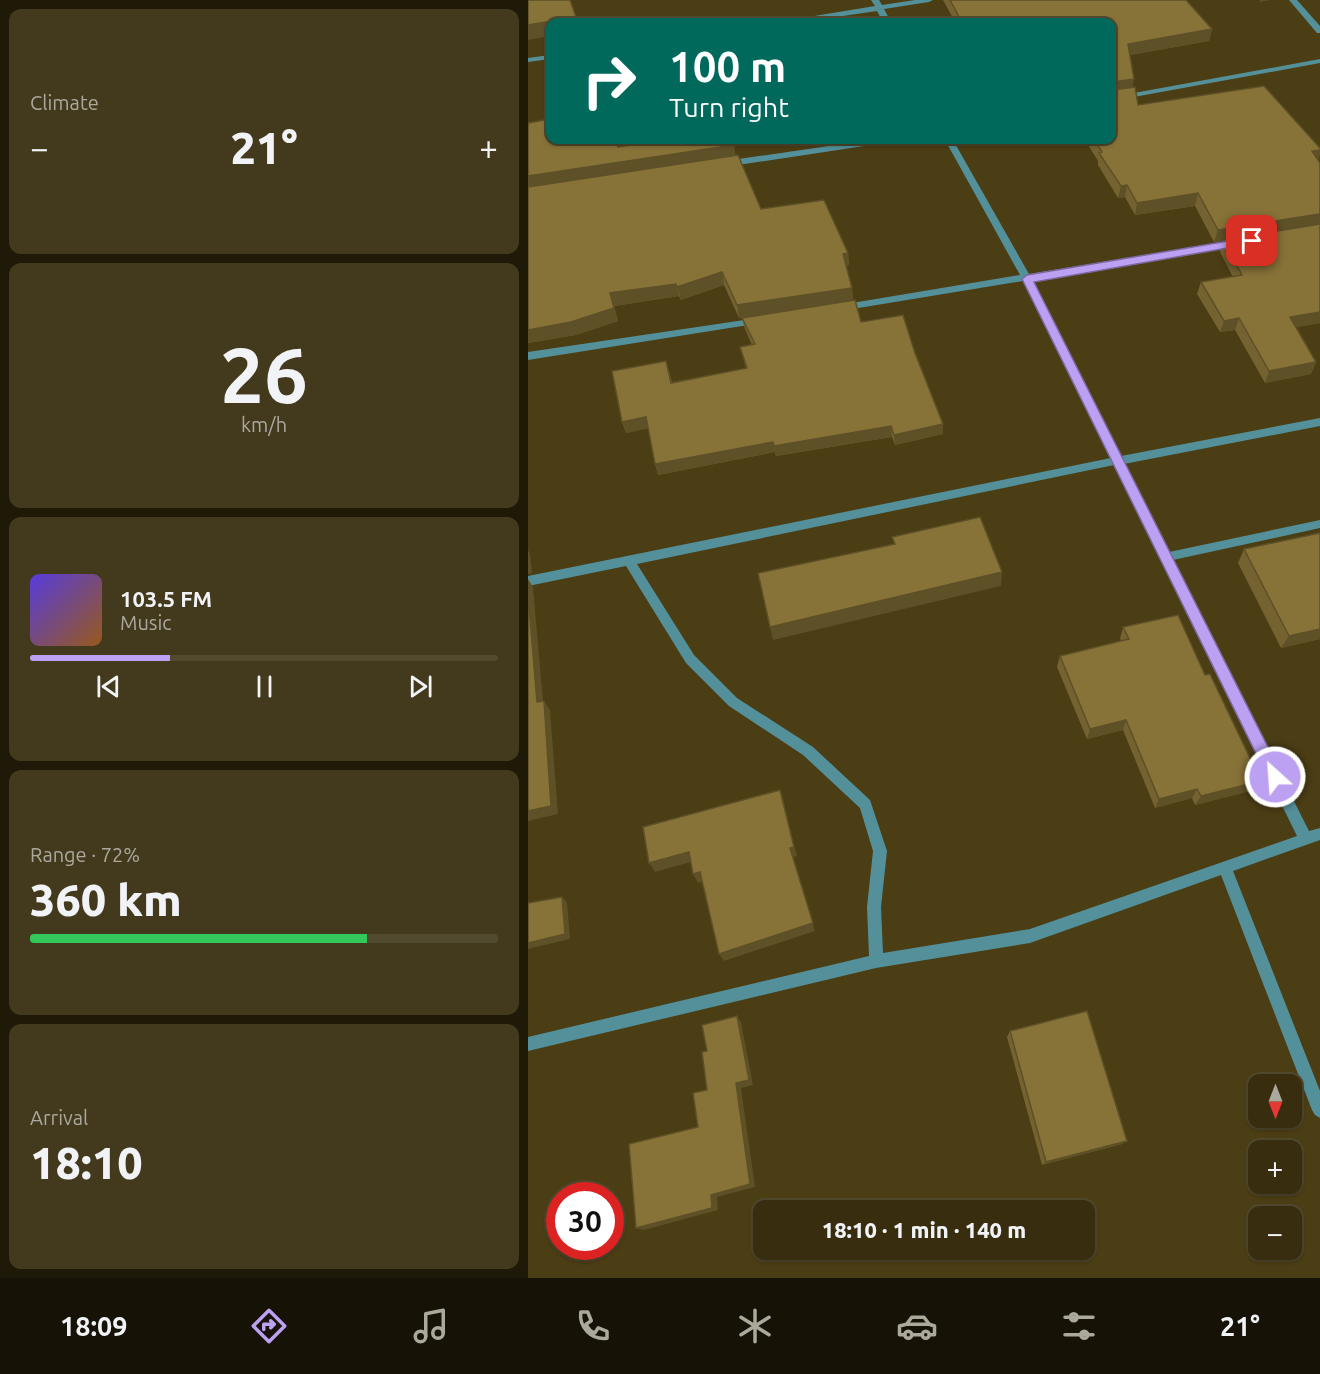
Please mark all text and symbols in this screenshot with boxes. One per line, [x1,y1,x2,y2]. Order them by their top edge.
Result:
icon: right [570,42,648,120]
text: 100 m [669,43,786,90]
text: Climate [30,91,99,114]
text: Turn right [669,92,789,122]
text: 21° [230,122,298,173]
text: − [30,129,49,166]
text: + [479,129,498,166]
pin [1226,215,1277,266]
icon: arrive [1235,224,1268,257]
text: 26 [220,330,308,418]
text: km/h [241,413,287,436]
text: 103.5 FM [120,586,212,611]
text: Music [120,611,172,634]
icon: previous [92,670,125,703]
icon: pause [248,670,281,703]
icon: next [404,670,437,703]
position arrow [1243,745,1307,809]
text: Range · 72% [30,843,140,866]
text: 360 km [30,874,182,925]
north arrow [1248,1074,1302,1128]
map controls [1248,1074,1302,1260]
text: Arrival [30,1106,88,1129]
text: 18:10 [30,1137,143,1188]
button: + [1248,1140,1302,1194]
speed limit sign: 30 [546,1182,624,1260]
button: − [1248,1206,1302,1260]
text: 18:10 · 1 min · 140 m [822,1217,1026,1242]
icon: directions [248,1305,290,1347]
icon: music [410,1305,452,1347]
icon: phone [572,1305,614,1347]
icon: climate [734,1305,776,1347]
icon: car [896,1305,938,1347]
icon: filters [1058,1305,1100,1347]
text: 18:09 [60,1311,128,1341]
text: 21° [1220,1311,1260,1341]

